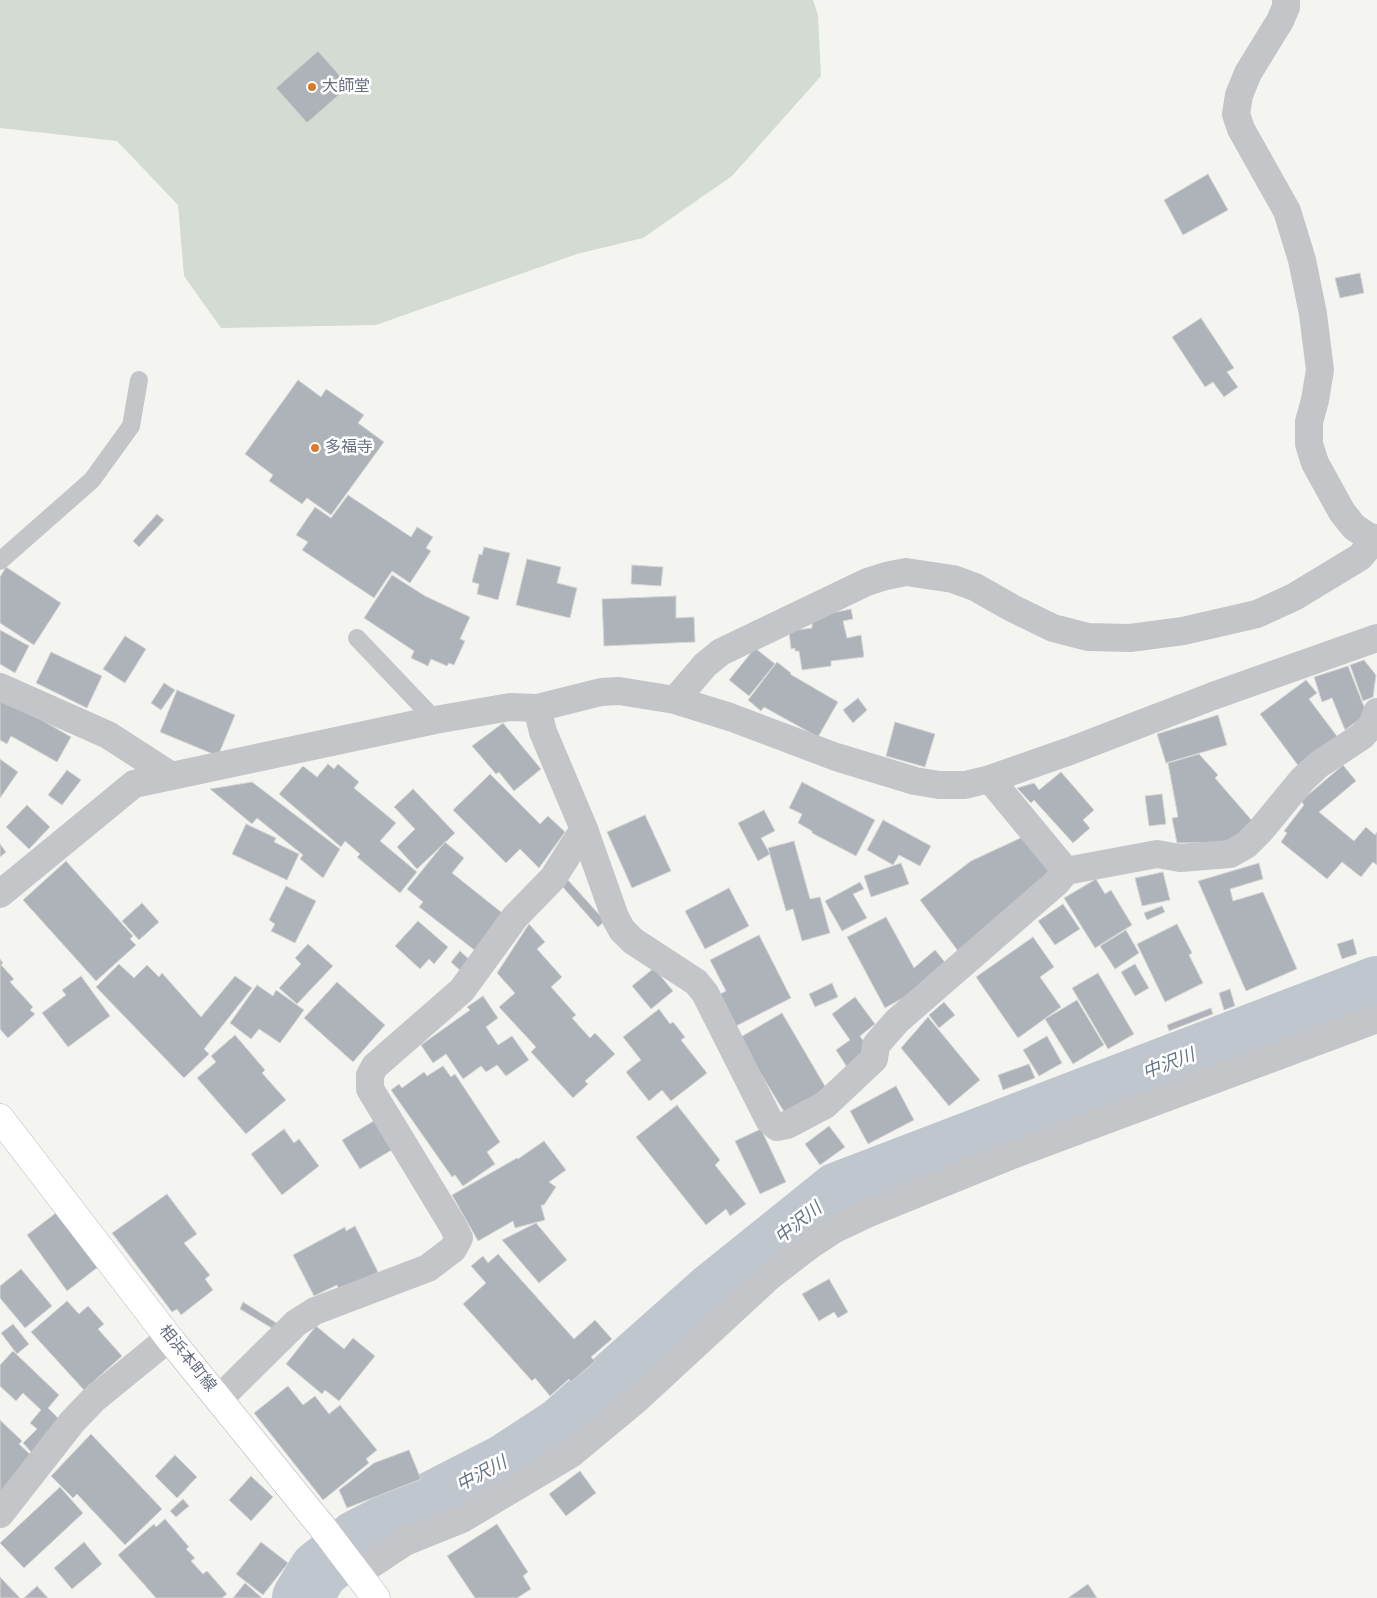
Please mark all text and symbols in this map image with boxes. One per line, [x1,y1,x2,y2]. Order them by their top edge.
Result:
place label: 大師堂 [322,77,370,97]
marker: 大師堂 [306,81,318,93]
place label: 多福寺 [325,438,373,458]
marker: 多福寺 [309,442,321,454]
water label: 中沢川 [1140,1045,1198,1085]
water label: 中沢川 [771,1199,827,1249]
street label: 相浜本町線 [154,1322,220,1396]
water label: 中沢川 [453,1453,511,1497]

